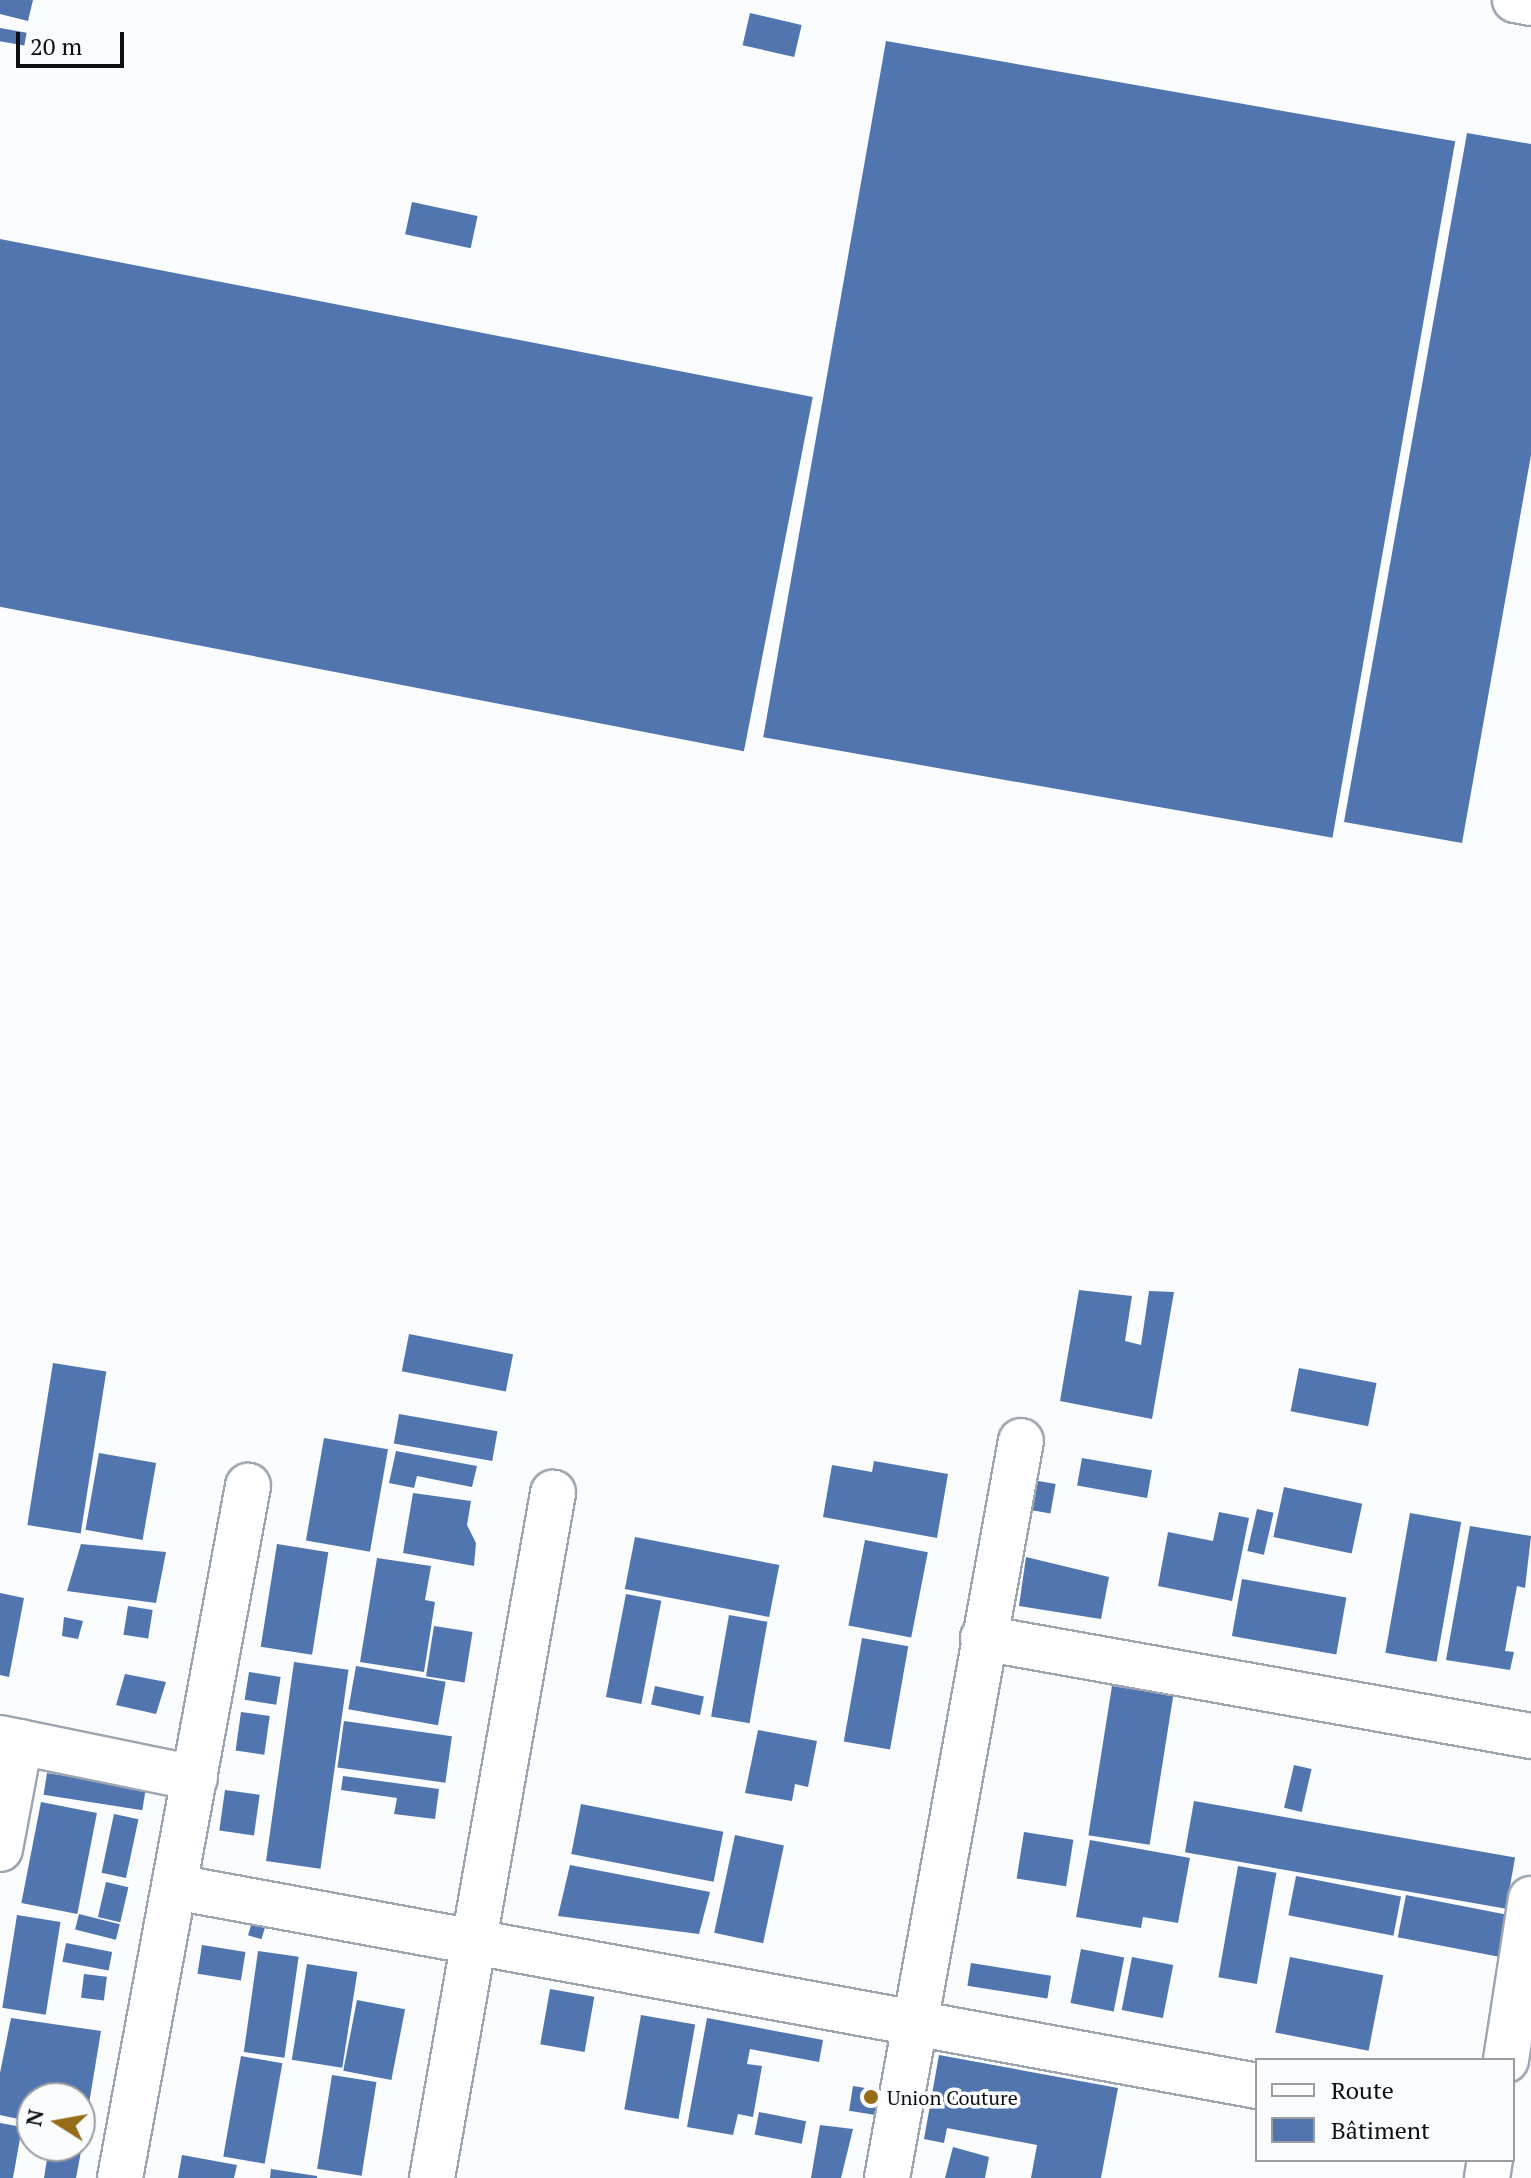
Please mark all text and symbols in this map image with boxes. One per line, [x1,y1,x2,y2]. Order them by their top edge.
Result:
scale bar [20,16,128,66]
text: 20 m [30,30,82,62]
legend [1255,2058,1515,2162]
text: Route [1331,2074,1394,2106]
north arrow [16,2082,96,2162]
place label: Union Couture [887,2085,1018,2109]
marker: Union Couture [862,2088,880,2106]
text: N [18,2107,50,2129]
text: Bâtiment [1331,2114,1430,2146]

